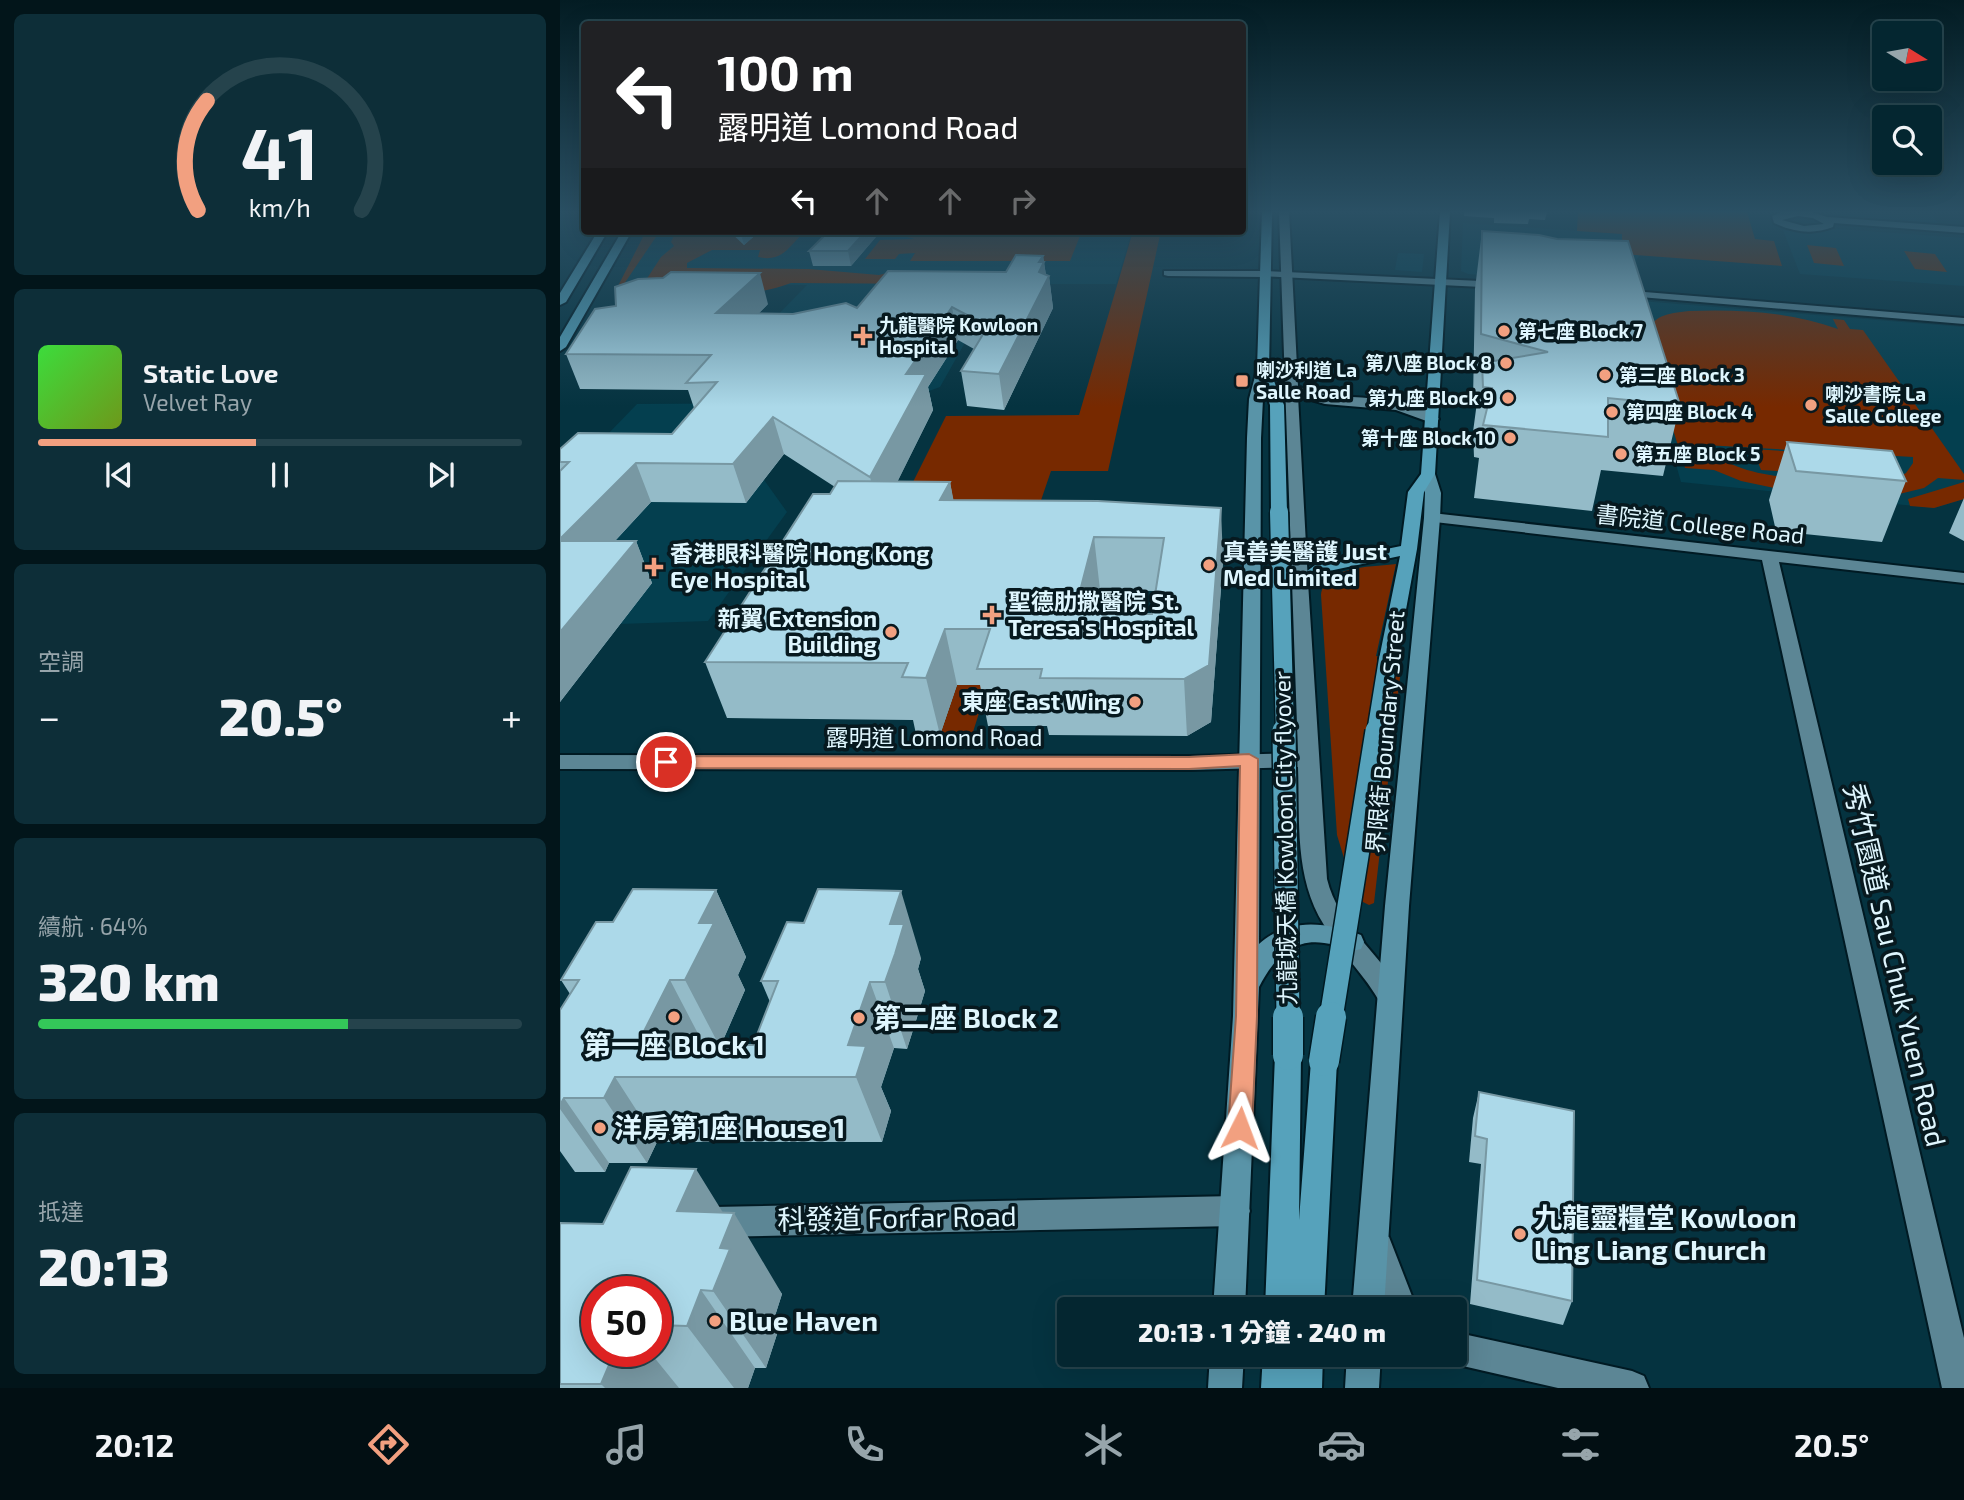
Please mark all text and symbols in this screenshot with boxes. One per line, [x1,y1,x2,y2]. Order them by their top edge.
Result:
north arrow [1872,21,1942,91]
map controls [1872,21,1942,175]
text: 100 m [717,42,854,101]
icon: left [602,49,693,140]
button: search [1872,105,1942,175]
text: 露明道 Lomond Road [717,107,1019,145]
text: 41 [241,108,319,196]
icon: left [785,182,823,220]
icon: ahead [858,182,896,220]
icon: ahead [931,182,969,220]
icon: right [1004,182,1042,220]
text: km/h [249,192,311,222]
place label: 九龍醫院 Kowloon Hospital [879,313,1038,358]
place label: 第七座 Block 7 [1518,319,1643,342]
marker: 第七座 Block 7 [1496,323,1512,339]
marker: 九龍醫院 Kowloon Hospital [853,326,873,346]
place label: 第八座 Block 8 [1365,351,1492,374]
marker: 第八座 Block 8 [1498,355,1514,371]
text: Static Love [143,357,279,388]
place label: 喇沙利道 La Salle Road [1256,358,1357,403]
place label: 第三座 Block 3 [1619,363,1745,386]
marker: 第三座 Block 3 [1597,367,1613,383]
marker: 喇沙利道 La Salle Road [1234,373,1250,389]
place label: 喇沙書院 La Salle College [1825,382,1942,427]
place label: 第九座 Block 9 [1368,386,1494,409]
text: Velvet Ray [143,388,252,416]
marker: 第九座 Block 9 [1500,390,1516,406]
marker: 喇沙書院 La Salle College [1803,397,1819,413]
place label: 第四座 Block 4 [1626,400,1753,423]
marker: 第四座 Block 4 [1604,404,1620,420]
place label: 第十座 Block 10 [1361,426,1496,449]
marker: 第十座 Block 10 [1502,430,1518,446]
place label: 第五座 Block 5 [1635,442,1761,465]
marker: 第五座 Block 5 [1613,446,1629,462]
icon: previous [100,456,138,494]
icon: pause [261,456,299,494]
icon: next [422,456,460,494]
street label: 書院道 College Road [1594,499,1806,549]
place label: 真善美醫護 Just Med Limited [1223,537,1387,591]
place label: 香港眼科醫院 Hong Kong Eye Hospital [670,539,930,593]
marker: 香港眼科醫院 Hong Kong Eye Hospital [644,557,664,577]
marker: 真善美醫護 Just Med Limited [1201,557,1217,573]
place label: 聖德肋撒醫院 St. Teresa's Hospital [1008,587,1195,641]
place label: 新翼 Extension Building [718,604,878,658]
marker: 聖德肋撒醫院 St. Teresa's Hospital [982,605,1002,625]
street label: 界限街 Boundary Street [1360,609,1410,855]
marker: 新翼 Extension Building [883,624,899,640]
text: 空調 [38,647,84,675]
street label: 九龍城天橋 Kowloon City flyover [1267,671,1301,1005]
text: 20.5° [219,684,343,746]
place label: 東座 East Wing [961,687,1122,715]
text: − [38,693,60,739]
text: + [501,693,522,739]
marker: 東座 East Wing [1127,694,1143,710]
street label: 露明道 Lomond Road [826,723,1042,751]
pin [636,732,696,792]
icon: arrive [647,743,685,781]
street label: 秀竹園道 Sau Chuk Yuen Road [1838,780,1954,1150]
text: 續航 · 64% [38,912,148,940]
text: 320 km [38,949,220,1011]
place label: 第二座 Block 2 [873,1000,1059,1034]
marker: 第一座 Block 1 [666,1009,682,1025]
marker: 第二座 Block 2 [851,1010,867,1026]
place label: 第一座 Block 1 [583,1027,765,1061]
position arrow [1203,1091,1277,1165]
place label: 洋房第1座 House 1 [614,1110,845,1144]
marker: 洋房第1座 House 1 [592,1120,608,1136]
text: 抵達 [38,1197,84,1225]
street label: 科發道 Forfar Road [777,1198,1017,1236]
place label: 九龍靈糧堂 Kowloon Ling Liang Church [1534,1200,1797,1266]
marker: 九龍靈糧堂 Kowloon Ling Liang Church [1512,1226,1528,1242]
text: 20:13 [38,1234,170,1296]
speed limit sign: 50 [581,1276,672,1367]
place label: Blue Haven [729,1303,878,1337]
marker: Blue Haven [707,1313,723,1329]
text: 20:13 · 1 分鐘 · 240 m [1138,1316,1386,1347]
icon: directions [364,1420,413,1469]
icon: music [602,1420,651,1469]
icon: phone [840,1420,889,1469]
icon: climate [1079,1420,1128,1469]
icon: car [1317,1420,1366,1469]
icon: filters [1556,1420,1605,1469]
text: 20:12 [95,1425,174,1463]
text: 20.5° [1794,1425,1869,1463]

